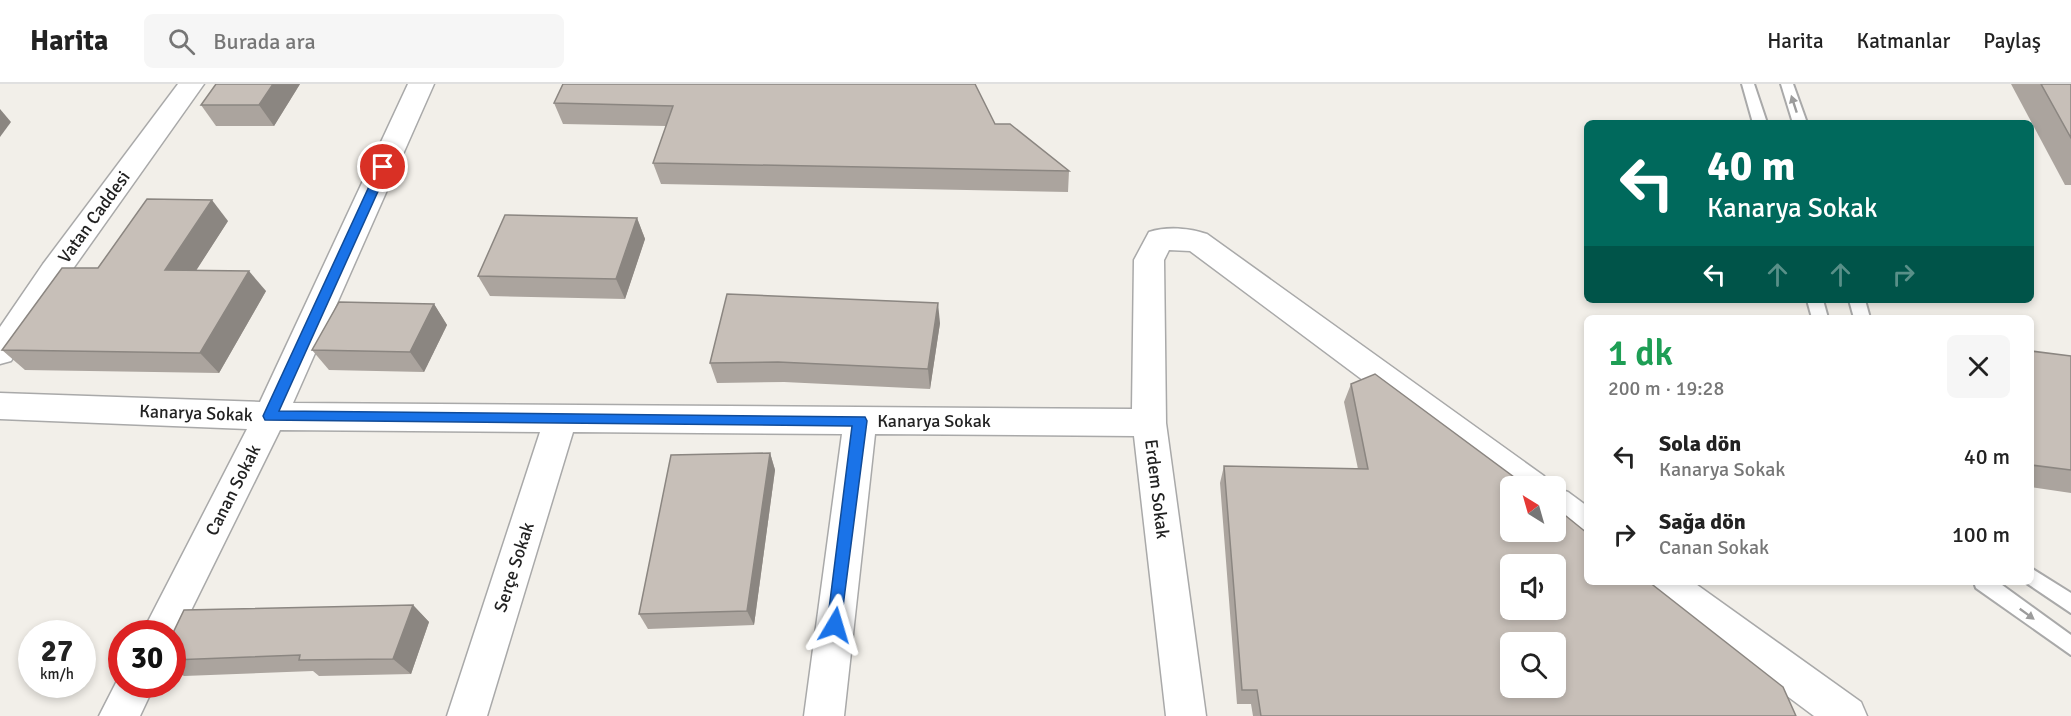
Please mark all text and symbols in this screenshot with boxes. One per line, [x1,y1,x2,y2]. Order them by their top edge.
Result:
search box [144,14,564,68]
text: Harita [30,24,108,58]
icon: search [165,25,198,58]
text: Burada ara [213,28,316,55]
text: Harita [1767,28,1824,54]
text: Katmanlar [1857,28,1950,54]
text: Paylaş [1983,28,2041,54]
one-way arrow [1788,94,1798,112]
pin [357,141,408,192]
text: 40 m [1707,141,1796,192]
icon: left [1608,144,1686,222]
icon: arrive [366,150,399,183]
street label: Vatan Caddesi [53,167,135,267]
text: Kanarya Sokak [1707,192,1878,225]
icon: left [1698,258,1731,291]
icon: ahead [1761,258,1794,291]
icon: ahead [1824,258,1857,291]
icon: right [1887,258,1920,291]
text: 1 dk [1608,331,1673,376]
button: close [1947,335,2010,398]
text: 200 m · 19:28 [1608,376,1724,401]
street label: Kanarya Sokak [139,400,253,426]
street label: Kanarya Sokak [877,410,991,432]
text: Sola dön [1659,430,1741,457]
street label: Erdem Sokak [1140,438,1174,540]
icon: left [1608,440,1641,473]
street label: Canan Sokak [201,441,265,539]
text: 40 m [1964,443,2010,470]
text: Kanarya Sokak [1659,457,1785,482]
north arrow [1500,476,1566,542]
map controls [1500,476,1566,698]
text: Sağa dön [1659,508,1746,535]
icon: right [1608,518,1641,551]
street label: Serçe Sokak [489,519,539,615]
text: 100 m [1952,521,2010,548]
text: Canan Sokak [1659,535,1769,560]
button: sound [1500,554,1566,620]
position arrow [803,593,867,657]
one-way arrow [2018,608,2034,620]
speed limit sign: 30 [108,620,186,698]
button: search [1500,632,1566,698]
text: 27 [41,633,73,670]
text: km/h [40,665,74,683]

